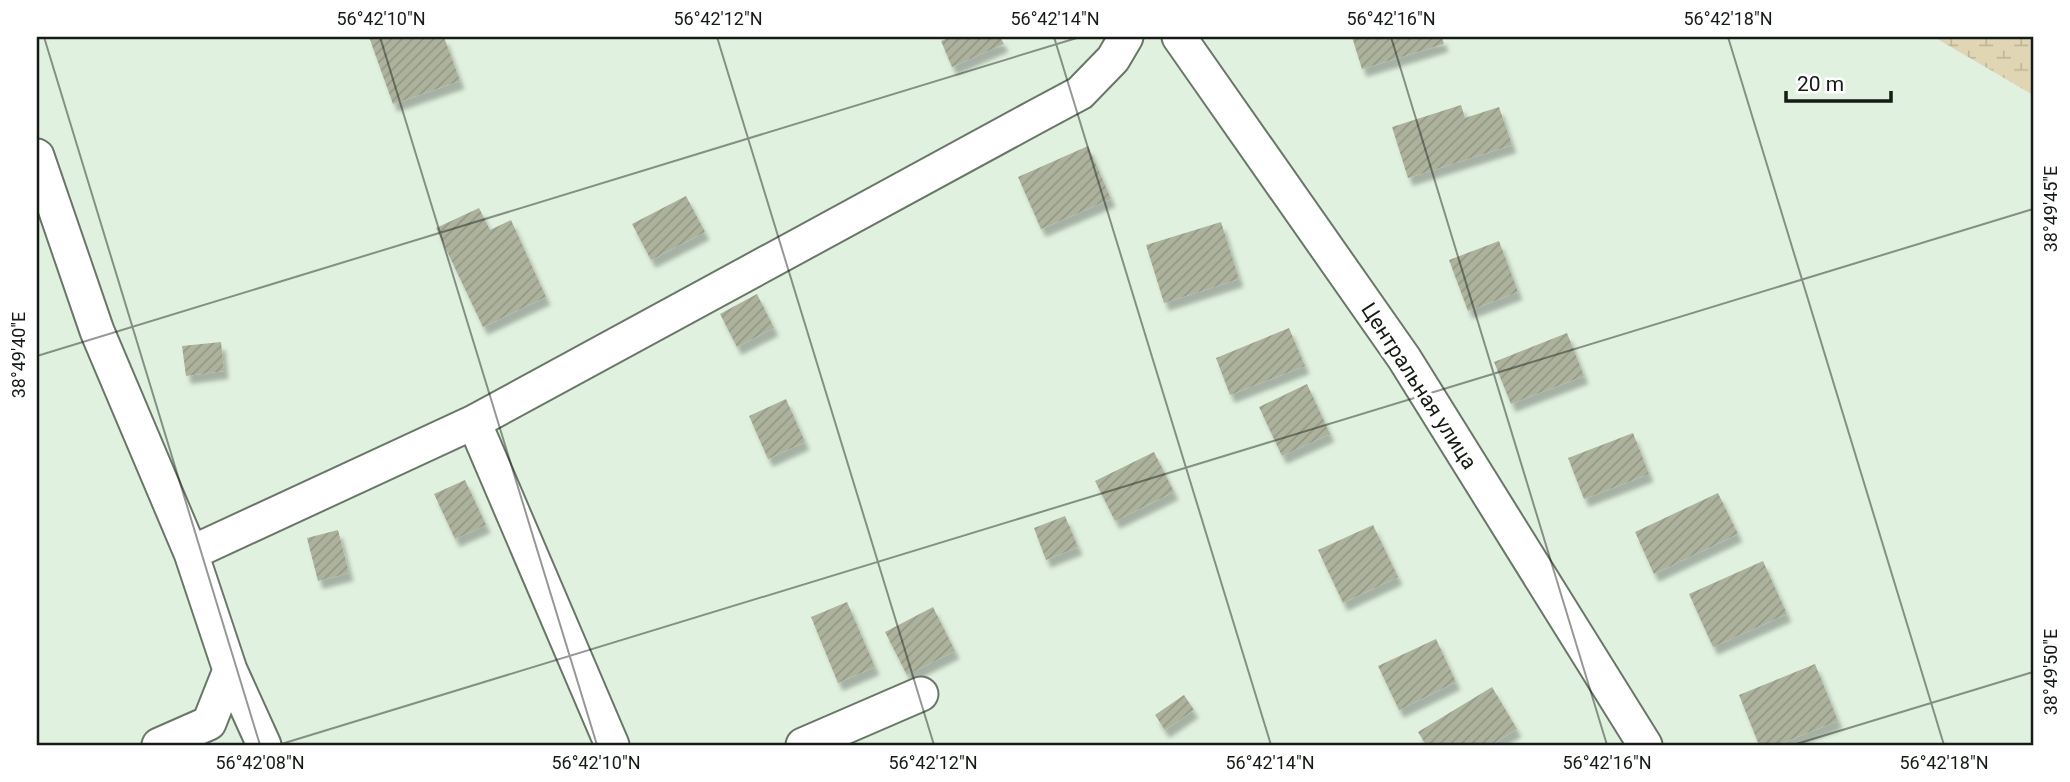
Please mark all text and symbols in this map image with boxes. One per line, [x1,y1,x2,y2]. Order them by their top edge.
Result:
text: 56°42'10"N [336,8,426,29]
text: 56°42'12"N [673,8,763,29]
text: 56°42'14"N [1010,8,1100,29]
text: 56°42'16"N [1346,8,1436,29]
text: 56°42'18"N [1683,8,1773,29]
scale bar [1786,60,1892,104]
text: 20 m [1797,72,1844,96]
text: 38°49'45"E [2040,166,2061,252]
street label: Центральная улица [1356,298,1482,474]
text: 38°49'40"E [8,312,29,398]
text: 38°49'50"E [2040,629,2061,715]
text: 56°42'08"N [215,752,305,773]
text: 56°42'10"N [551,752,641,773]
text: 56°42'12"N [888,752,978,773]
text: 56°42'14"N [1225,752,1315,773]
text: 56°42'16"N [1562,752,1652,773]
text: 56°42'18"N [1899,752,1989,773]

